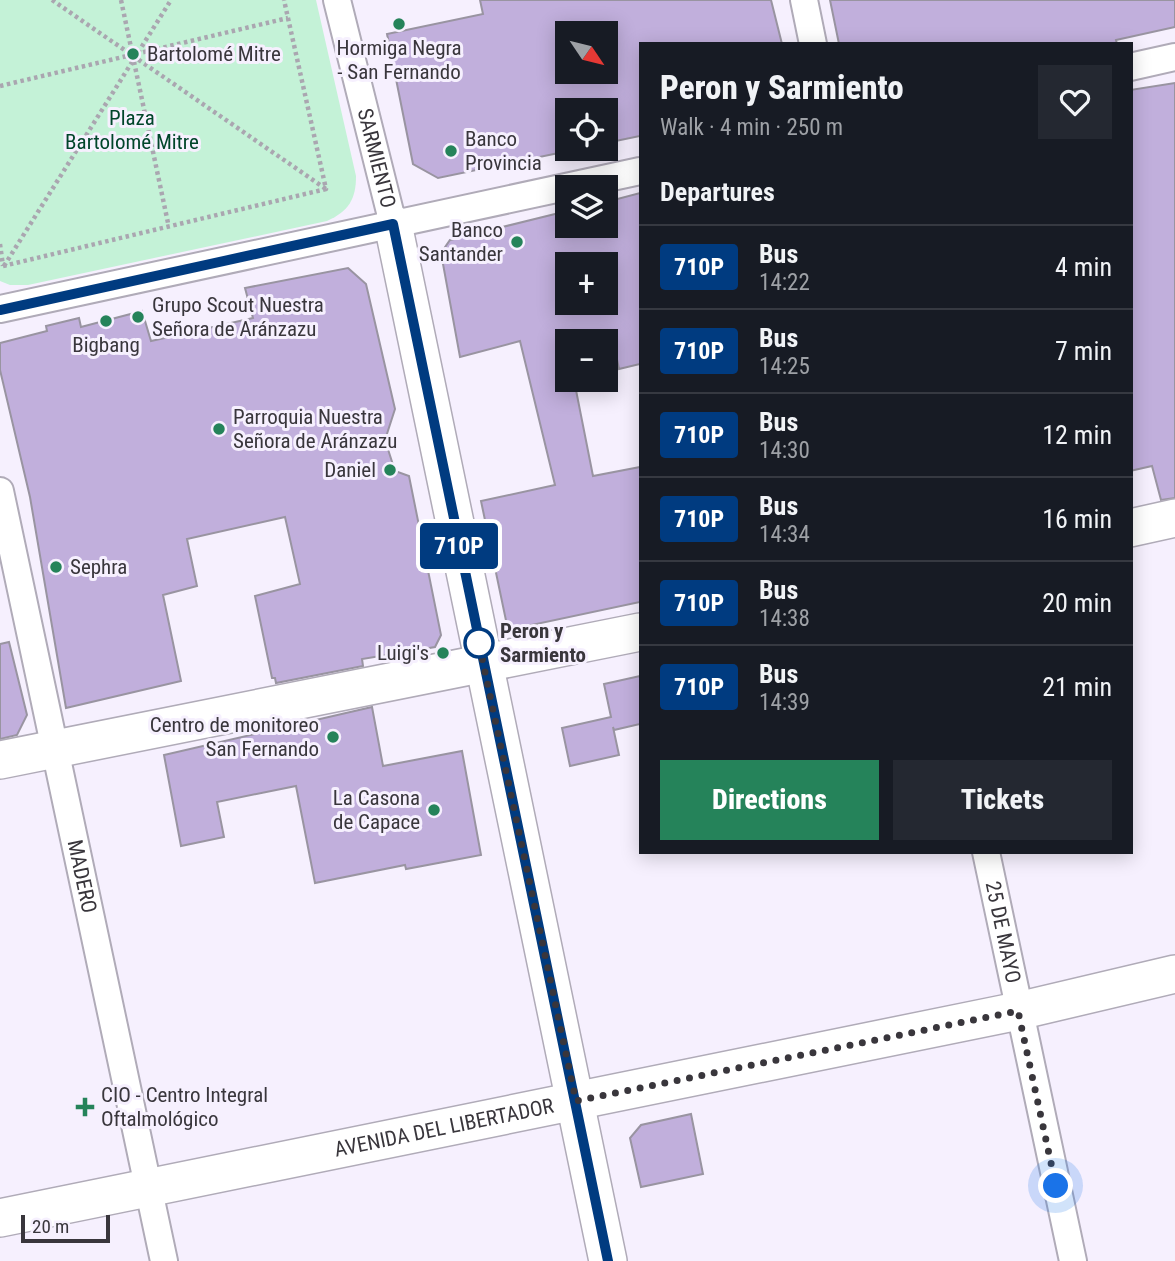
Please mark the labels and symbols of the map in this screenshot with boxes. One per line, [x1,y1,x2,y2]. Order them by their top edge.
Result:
marker: Hormiga Negra - San Fernando [391,16,407,32]
north arrow [555,21,618,84]
place label: Hormiga Negra - San Fernando [336,36,462,84]
place label: Bartolomé Mitre [147,42,281,66]
marker: Bartolomé Mitre [125,46,141,62]
park label: Plaza Bartolomé Mitre [65,106,199,154]
street label: SARMIENTO [353,106,401,210]
place label: Banco Provincia [465,127,542,175]
marker: Banco Provincia [443,143,459,159]
place label: Banco Santander [419,218,503,266]
marker: Banco Santander [509,234,525,250]
place label: Grupo Scout Nuestra Señora de Aránzazu [152,293,324,341]
marker: Grupo Scout Nuestra Señora de Aránzazu [130,309,146,325]
marker: Bigbang [98,313,114,329]
place label: Bigbang [72,333,140,357]
place label: Parroquia Nuestra Señora de Aránzazu [233,405,397,453]
marker: Parroquia Nuestra Señora de Aránzazu [211,421,227,437]
place label: Daniel [324,458,376,482]
marker: Daniel [382,462,398,478]
line badge: 710P [410,523,508,569]
place label: Sephra [70,555,127,579]
marker: Sephra [48,559,64,575]
place label: Peron y Sarmiento [500,619,586,667]
marker: Peron y Sarmiento [464,628,494,658]
place label: Luigi's [377,641,429,665]
marker: Luigi's [435,645,451,661]
place label: Centro de monitoreo San Fernando [150,713,319,761]
marker: Centro de monitoreo San Fernando [325,729,341,745]
place label: La Casona de Capace [333,786,420,834]
marker: La Casona de Capace [426,802,442,818]
street label: MADERO [63,837,102,915]
street label: 25 DE MAYO [981,879,1026,985]
place label: CIO - Centro Integral Oftalmológico [101,1083,268,1131]
street label: AVENIDA DEL LIBERTADOR [332,1094,556,1162]
marker: CIO - Centro Integral Oftalmológico [75,1097,95,1117]
your location [1038,1168,1073,1203]
scale bar [21,1212,110,1244]

